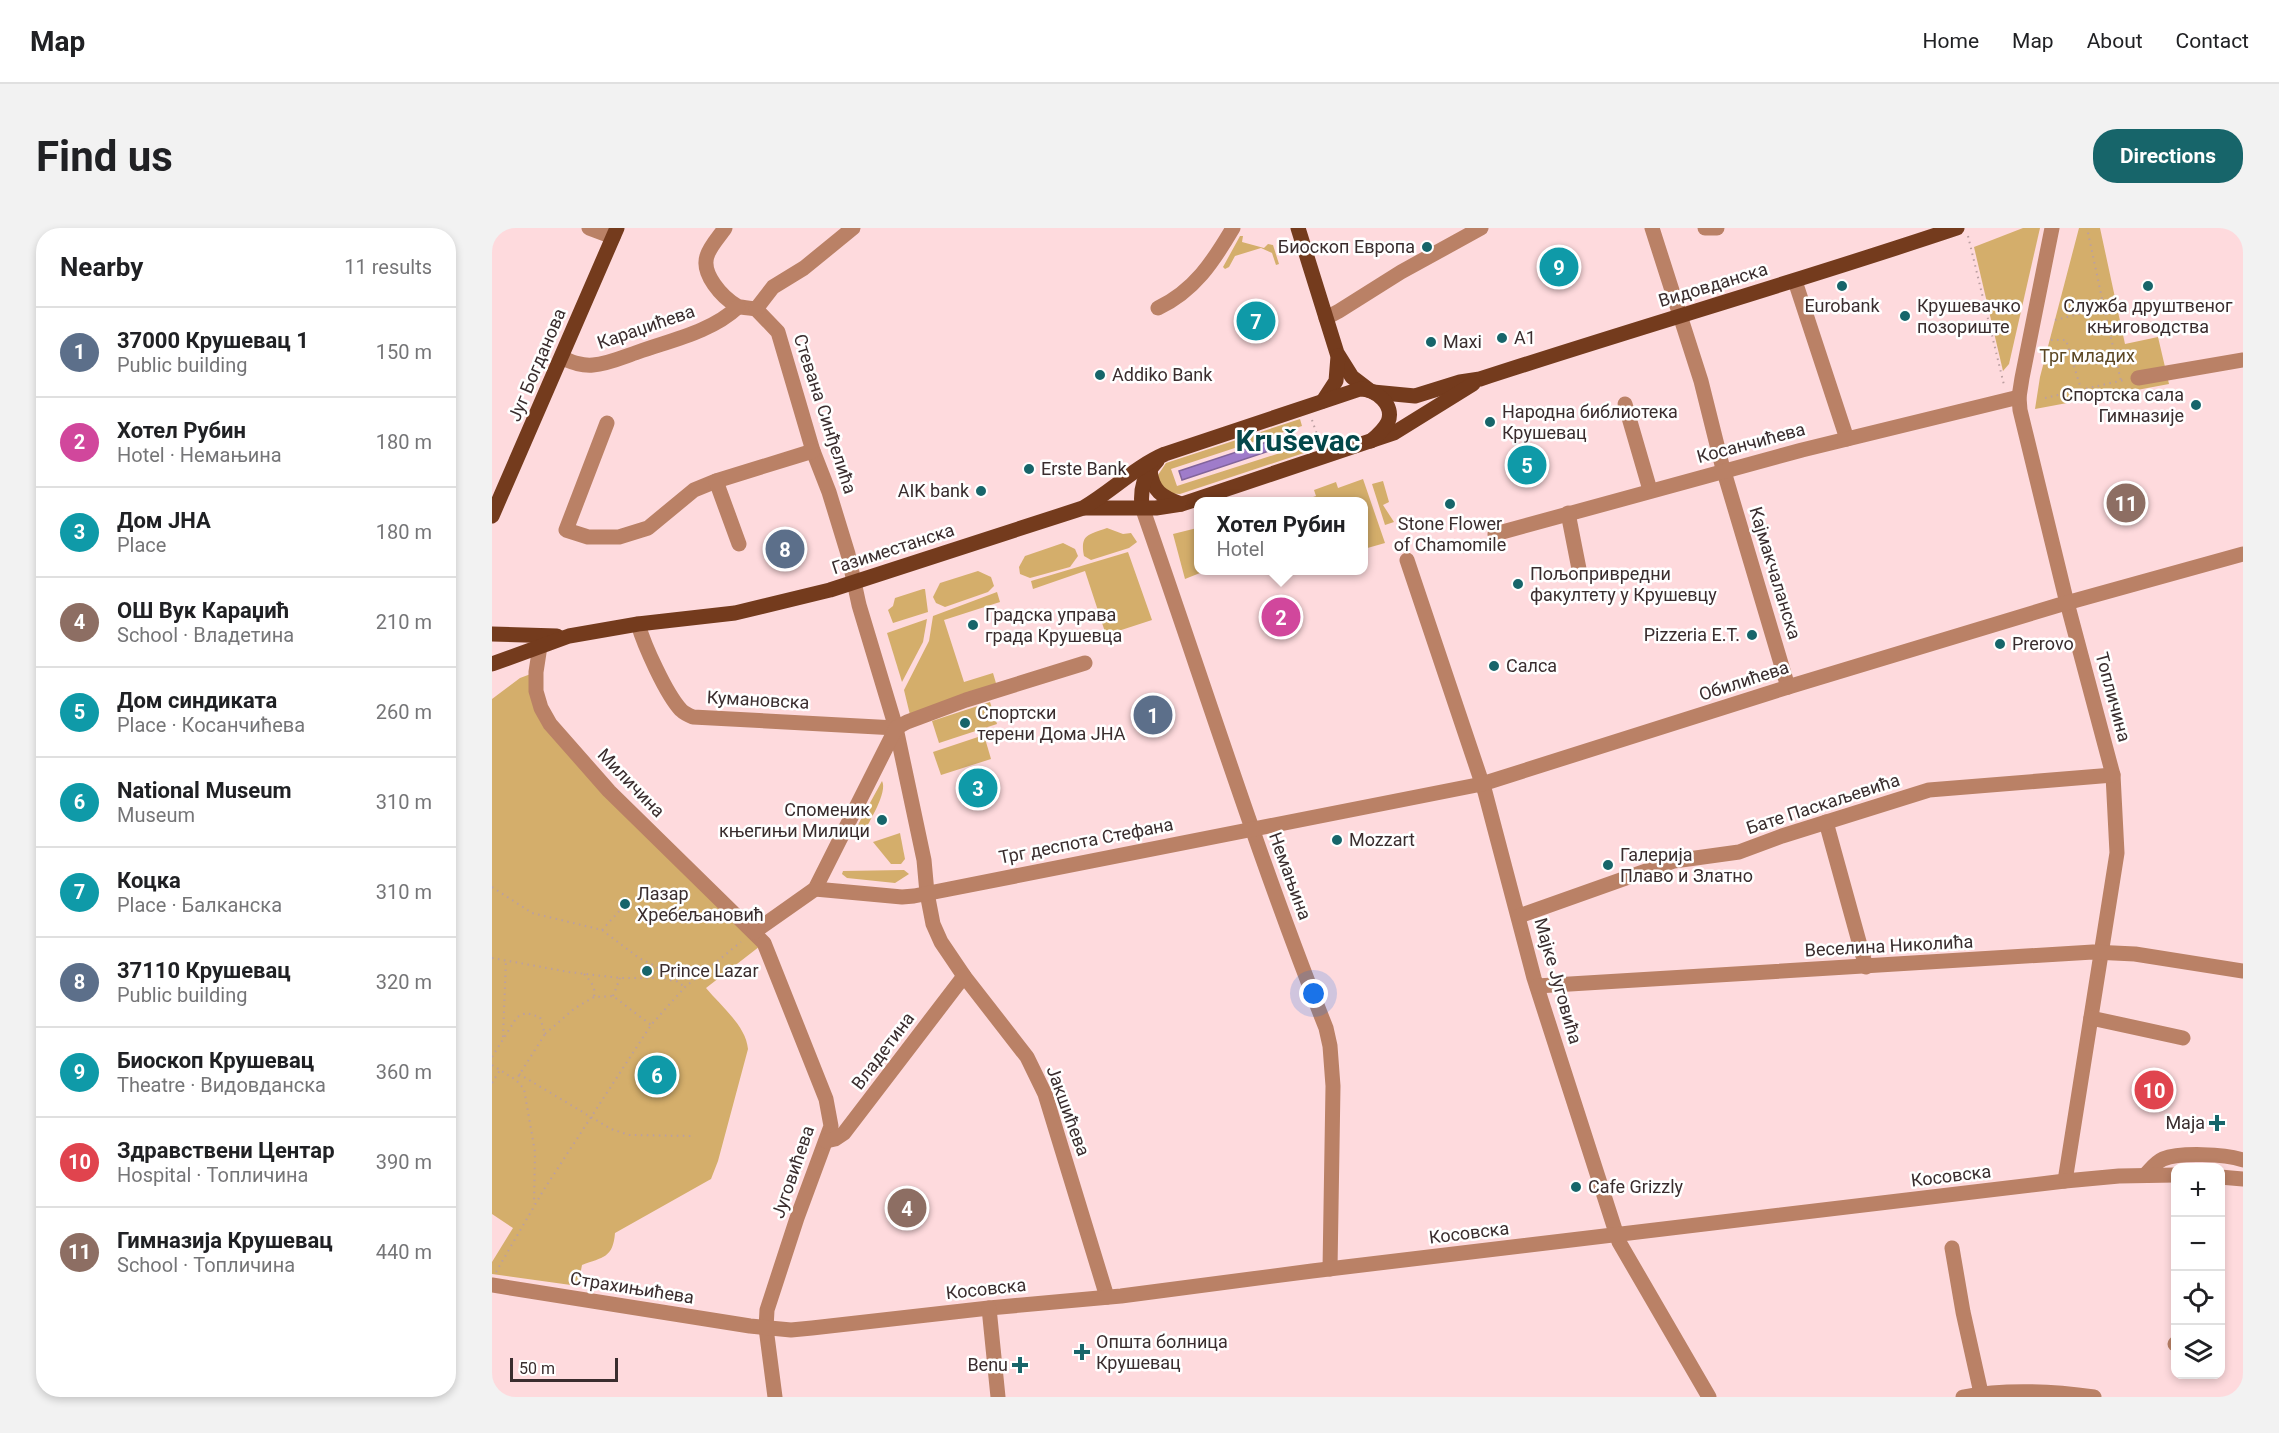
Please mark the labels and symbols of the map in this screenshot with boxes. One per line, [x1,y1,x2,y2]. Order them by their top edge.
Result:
place label: Биоскоп Европа [1278,236,1415,257]
marker: Биоскоп Европа [1420,240,1434,254]
pin: 9 [1540,244,1578,290]
street label: Видовданска [1656,258,1770,311]
marker: Eurobank [1835,279,1849,293]
marker: Служба друштвеног књиговодства [2141,279,2155,293]
place label: Eurobank [1804,295,1880,316]
place label: Крушевачко позориште [1917,295,2021,337]
place label: Служба друштвеног књиговодства [2063,295,2233,337]
pin: 7 [1236,298,1275,344]
street label: Караџићева [594,300,697,353]
street label: Југ Богданова [503,305,570,424]
marker: Крушевачко позориште [1898,309,1912,323]
place label: A1 [1514,327,1536,348]
street label: Стевана Синђелића [790,331,861,496]
place label: Maxi [1443,331,1482,352]
marker: A1 [1495,331,1509,345]
marker: Maxi [1424,335,1438,349]
park label: Трг младих [2039,345,2135,366]
place label: Addiko Bank [1112,364,1213,385]
marker: Addiko Bank [1093,368,1107,382]
place label: Спортска сала Гимназије [2061,384,2184,426]
marker: Спортска сала Гимназије [2189,398,2203,412]
place label: Народна библиотека Крушевац [1502,401,1678,443]
marker: Народна библиотека Крушевац [1483,415,1497,429]
street label: Косанчићева [1694,418,1807,467]
district label: Kruševac [1236,423,1360,458]
pin: 5 [1508,442,1546,488]
place label: Erste Bank [1041,458,1127,479]
marker: Erste Bank [1022,462,1036,476]
place label: AIK bank [898,480,970,501]
pin: 11 [2106,480,2146,526]
marker: AIK bank [974,484,988,498]
marker: Stone Flower of Chamomile [1443,497,1457,511]
street label: Кајмакчаланска [1745,504,1806,642]
place label: Stone Flower of Chamomile [1394,513,1506,555]
street label: Газиместанска [829,519,957,578]
pin: 8 [766,526,804,572]
place label: Пољопривредни факултету у Крушевцу [1530,563,1717,605]
marker: Пољопривредни факултету у Крушевцу [1511,577,1525,591]
pin: 2 [1262,594,1300,640]
place label: Градска управа града Крушевца [985,604,1122,646]
marker: Градска управа града Крушевца [966,618,980,632]
place label: Pizzeria E.T. [1644,624,1740,645]
marker: Pizzeria E.T. [1745,628,1759,642]
place label: Prerovo [2012,633,2074,654]
marker: Prerovo [1993,637,2007,651]
street label: Топличина [2091,650,2135,744]
place label: Салса [1506,655,1557,676]
street label: Обилићева [1696,656,1791,705]
marker: Салса [1487,659,1501,673]
street label: Кумановска [706,686,810,713]
pin: 1 [1134,692,1172,738]
place label: Спортски терени Дома ЈНА [977,702,1126,744]
marker: Спортски терени Дома ЈНА [958,716,972,730]
street label: Миличина [594,744,669,821]
pin: 3 [958,766,998,810]
street label: Бате Паскаљевића [1744,769,1902,838]
place label: Споменик књегињи Милици [719,799,870,841]
marker: Споменик књегињи Милици [875,813,889,827]
street label: Трг деспота Стефана [997,813,1175,868]
street label: Немањина [1265,829,1316,922]
place label: Mozzart [1349,829,1415,850]
marker: Mozzart [1330,833,1344,847]
place label: Галерија Плаво и Златно [1620,844,1753,886]
marker: Галерија Плаво и Златно [1601,858,1615,872]
place label: Лазар Хребељановић [637,883,764,925]
marker: Лазар Хребељановић [618,897,632,911]
street label: Мајке Југовића [1530,915,1587,1046]
street label: Веселина Николића [1804,931,1974,960]
place label: Prince Lazar [659,960,759,981]
marker: Prince Lazar [640,964,654,978]
your location [1299,979,1328,1008]
street label: Владетина [847,1008,918,1093]
pin: 6 [638,1052,676,1098]
street label: Јакшићева [1042,1063,1094,1159]
pin: 10 [2134,1068,2174,1112]
place label: Маја [2165,1112,2205,1133]
marker: Маја [2210,1116,2224,1130]
street label: Југовићева [767,1123,818,1221]
street label: Косовска [1910,1160,1992,1191]
place label: Cafe Grizzly [1588,1176,1684,1197]
marker: Cafe Grizzly [1569,1180,1583,1194]
pin: 4 [888,1186,926,1230]
street label: Косовска [1428,1217,1510,1248]
street label: Страхињићева [569,1267,696,1308]
street label: Косовска [945,1274,1027,1303]
place label: Општа болница Крушевац [1096,1331,1228,1373]
marker: Општа болница Крушевац [1073,1343,1091,1361]
place label: Benu [967,1354,1008,1375]
scale bar [510,1355,618,1382]
marker: Benu [1013,1358,1027,1372]

